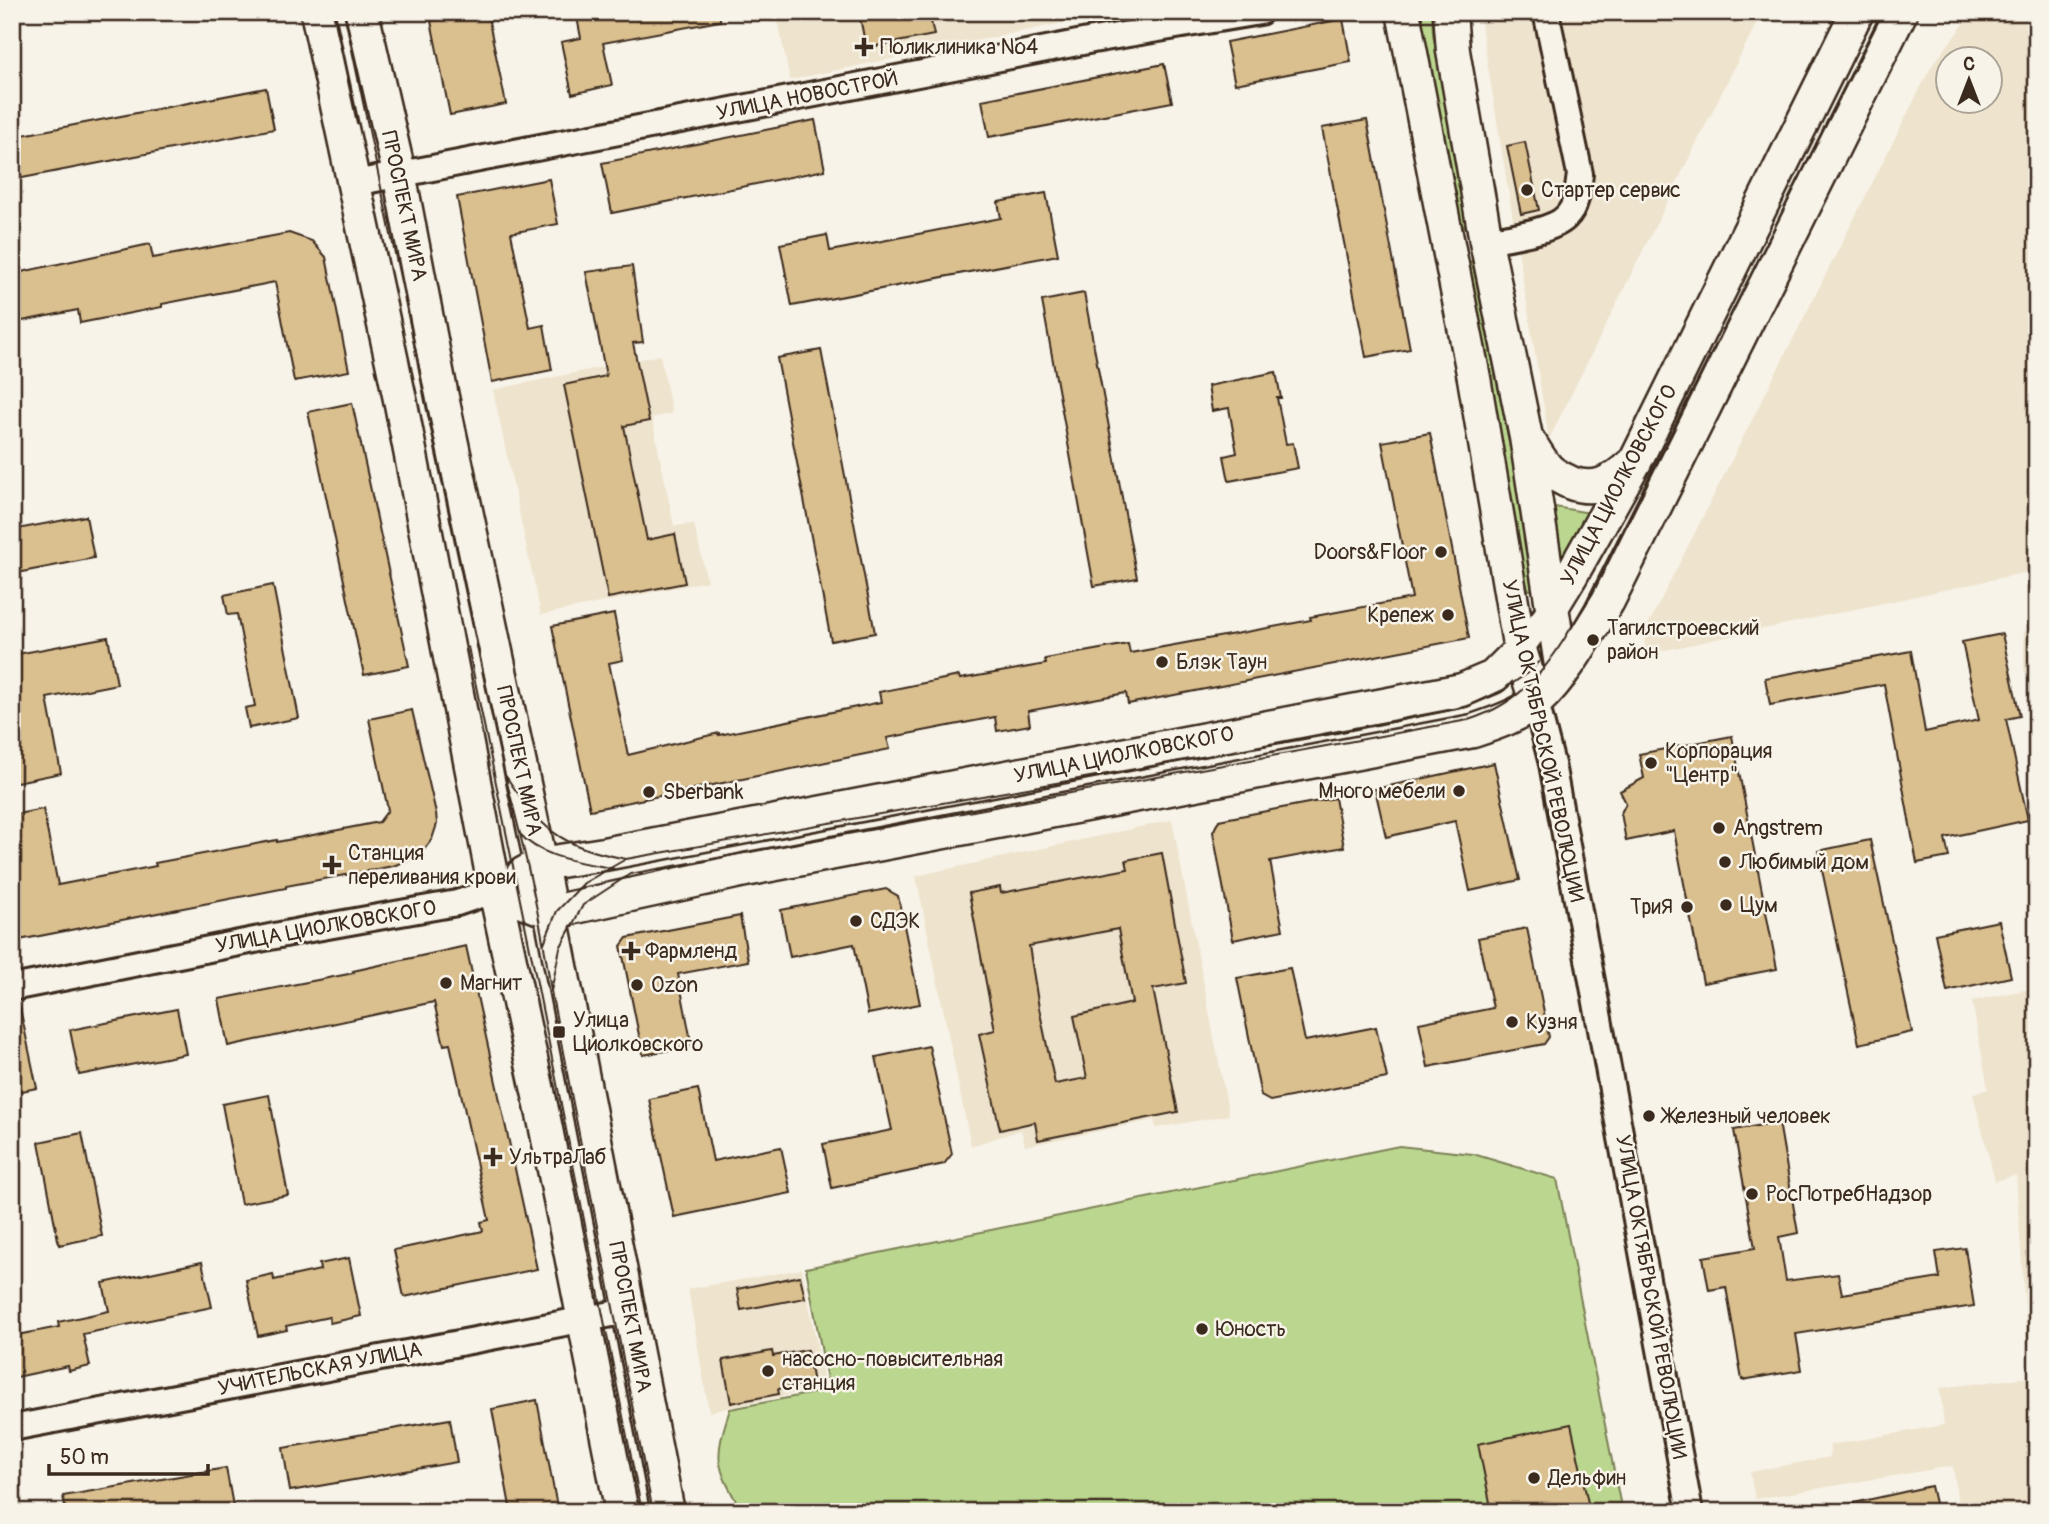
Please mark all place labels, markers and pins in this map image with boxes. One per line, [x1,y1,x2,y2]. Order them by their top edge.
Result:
place label: Поликлиника №4 [880,34,1038,61]
marker: Поликлиника №4 [854,37,874,57]
place label: Стартер сервис [1541,177,1681,204]
marker: Стартер сервис [1519,182,1535,198]
place label: Doors&Floor [1314,539,1427,566]
marker: Doors&Floor [1433,544,1449,560]
place label: Крепеж [1367,602,1435,629]
marker: Крепеж [1440,607,1456,623]
place label: Тагилстроевский район [1607,615,1760,666]
marker: Тагилстроевский район [1585,632,1601,648]
place label: Блэк Таун [1176,649,1267,676]
marker: Блэк Таун [1154,654,1170,670]
place label: Корпорация "Центр" [1665,738,1772,789]
marker: Корпорация "Центр" [1643,755,1659,771]
place label: Много мебели [1318,778,1445,805]
place label: Sberbank [663,779,744,806]
marker: Много мебели [1451,783,1467,799]
marker: Sberbank [641,784,657,800]
place label: Angstrem [1733,815,1823,842]
marker: Angstrem [1711,820,1727,836]
place label: Станция переливания крови [348,840,516,891]
place label: Любимый дом [1738,849,1869,876]
marker: Любимый дом [1717,854,1733,870]
marker: Станция переливания крови [322,855,342,875]
place label: Цум [1740,892,1778,919]
place label: ТриЯ [1630,894,1673,921]
marker: Цум [1718,897,1734,913]
marker: ТриЯ [1679,899,1695,915]
place label: СДЭК [870,908,920,935]
marker: СДЭК [848,913,864,929]
place label: Фармленд [645,938,737,965]
marker: Фармленд [623,943,639,959]
place label: Магнит [460,970,523,997]
place label: Ozon [651,972,698,999]
marker: Магнит [438,975,454,991]
marker: Ozon [629,977,645,993]
place label: Улица Циолковского [573,1007,703,1058]
place label: Кузня [1526,1009,1578,1036]
marker: Кузня [1504,1014,1520,1030]
marker: Улица Циолковского [551,1024,567,1040]
place label: Железный человек [1660,1103,1831,1130]
marker: Железный человек [1641,1108,1657,1124]
place label: УльтраЛаб [509,1144,606,1171]
marker: УльтраЛаб [483,1147,503,1167]
place label: РосПотребНадзор [1766,1181,1932,1208]
marker: РосПотребНадзор [1744,1186,1760,1202]
place label: Юность [1216,1316,1286,1343]
marker: Юность [1194,1321,1210,1337]
place label: насосно-повысительная станция [782,1346,1003,1397]
marker: насосно-повысительная станция [760,1363,776,1379]
place label: Дельфин [1547,1465,1626,1492]
marker: Дельфин [1526,1470,1542,1486]

